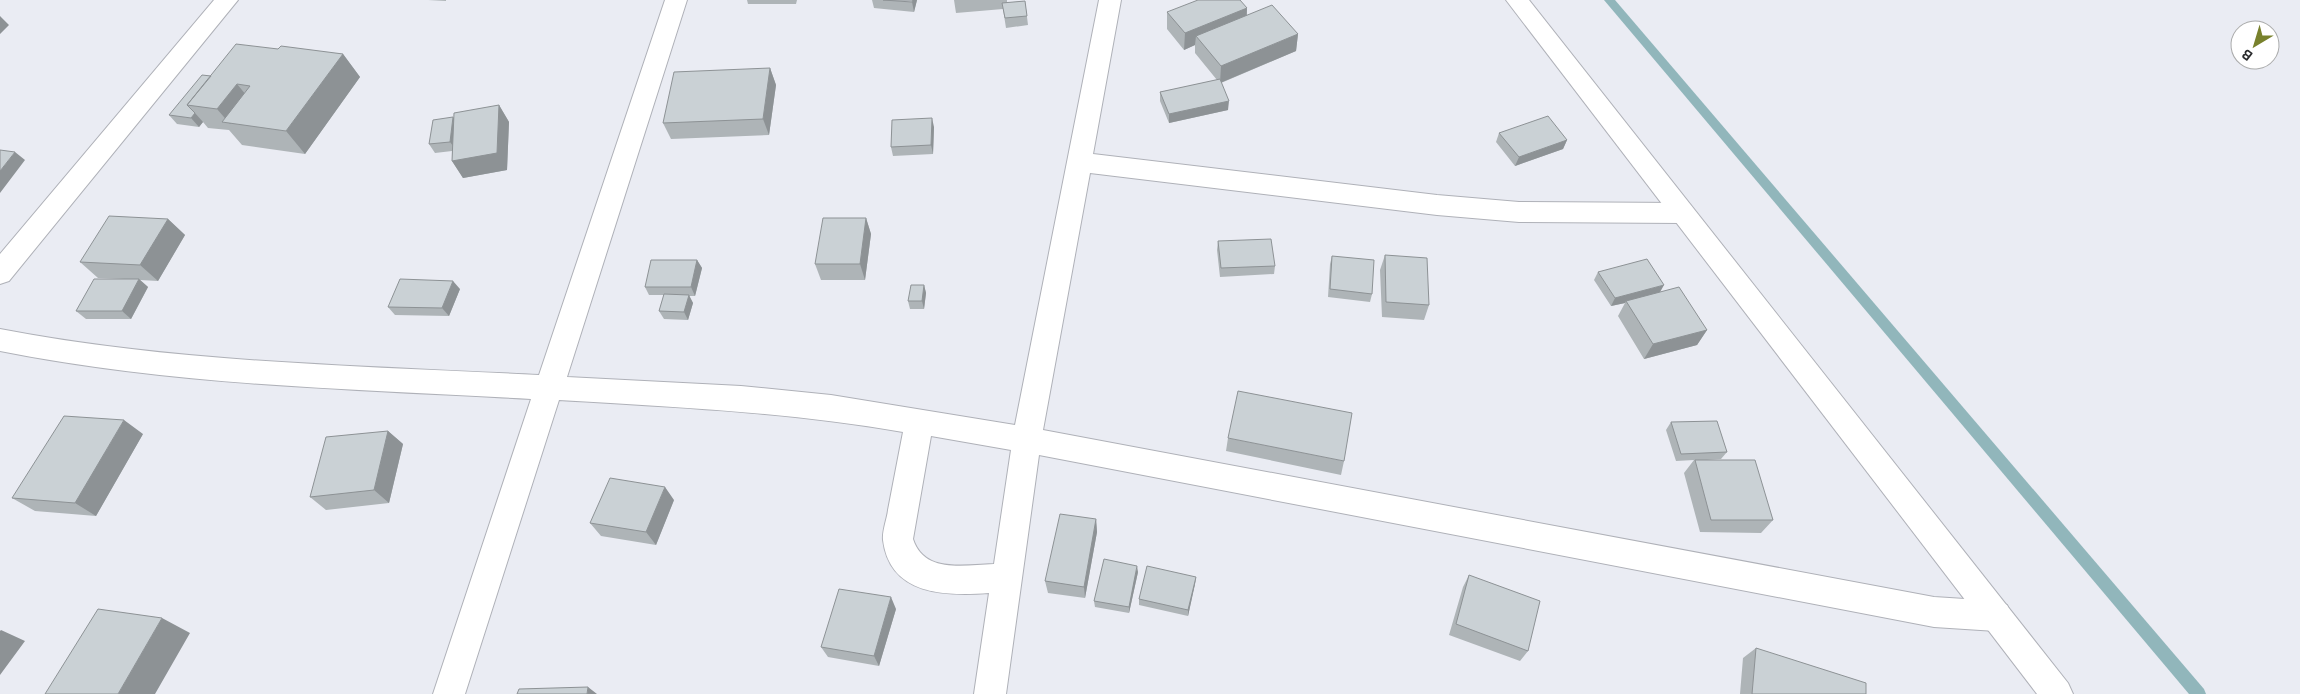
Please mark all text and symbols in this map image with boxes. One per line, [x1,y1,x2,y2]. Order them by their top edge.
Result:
north arrow [2230,20,2280,70]
text: B [2238,45,2256,65]

